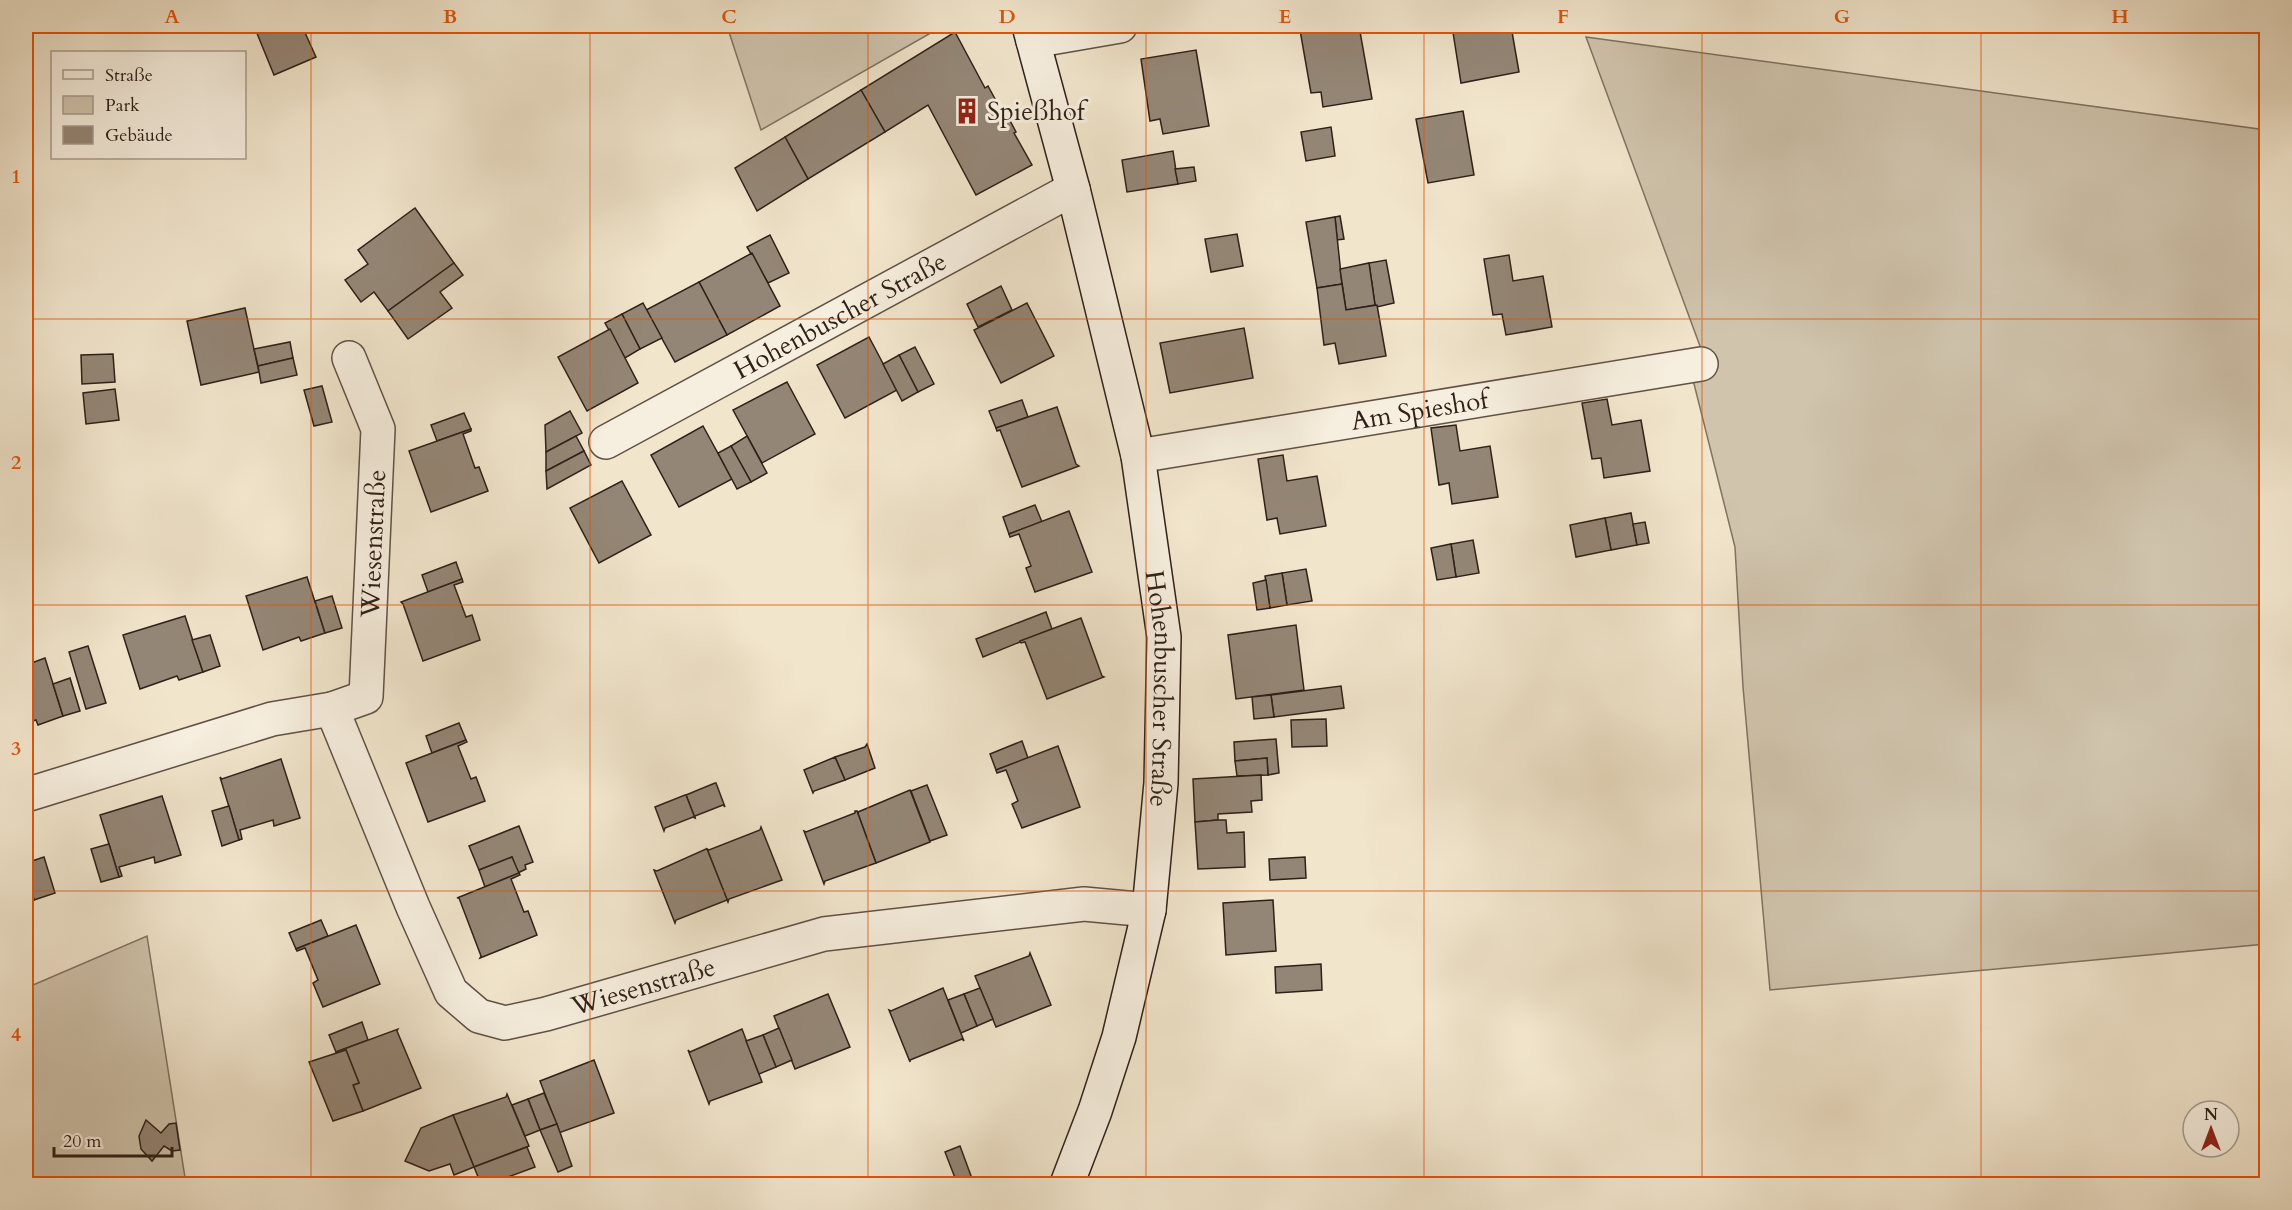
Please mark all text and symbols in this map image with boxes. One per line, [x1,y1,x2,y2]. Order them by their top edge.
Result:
text: A [164,3,180,30]
text: B [443,3,457,30]
text: C [721,3,737,30]
text: D [998,3,1016,30]
text: E [1279,3,1291,30]
text: F [1557,3,1569,30]
text: G [1834,3,1850,30]
text: H [2111,3,2129,30]
legend [51,51,246,159]
text: Straße [105,63,153,88]
text: Park [105,93,140,118]
place label: Spießhof [987,94,1089,129]
building icon: Spießhof [952,96,982,126]
text: Gebäude [105,123,173,148]
text: 1 [11,163,21,190]
street label: Hohenbuscher Straße [727,243,953,387]
street label: Am Spieshof [1348,381,1494,438]
text: 2 [11,449,21,476]
street label: Wiesenstraße [352,469,394,619]
street label: Hohenbuscher Straße [1137,568,1182,809]
text: 3 [11,735,21,762]
street label: Wiesenstraße [566,949,719,1024]
text: 4 [11,1021,21,1048]
north arrow [2181,1099,2241,1159]
text: N [2204,1104,2218,1126]
scale bar [54,1120,172,1158]
text: 20 m [63,1129,102,1154]

